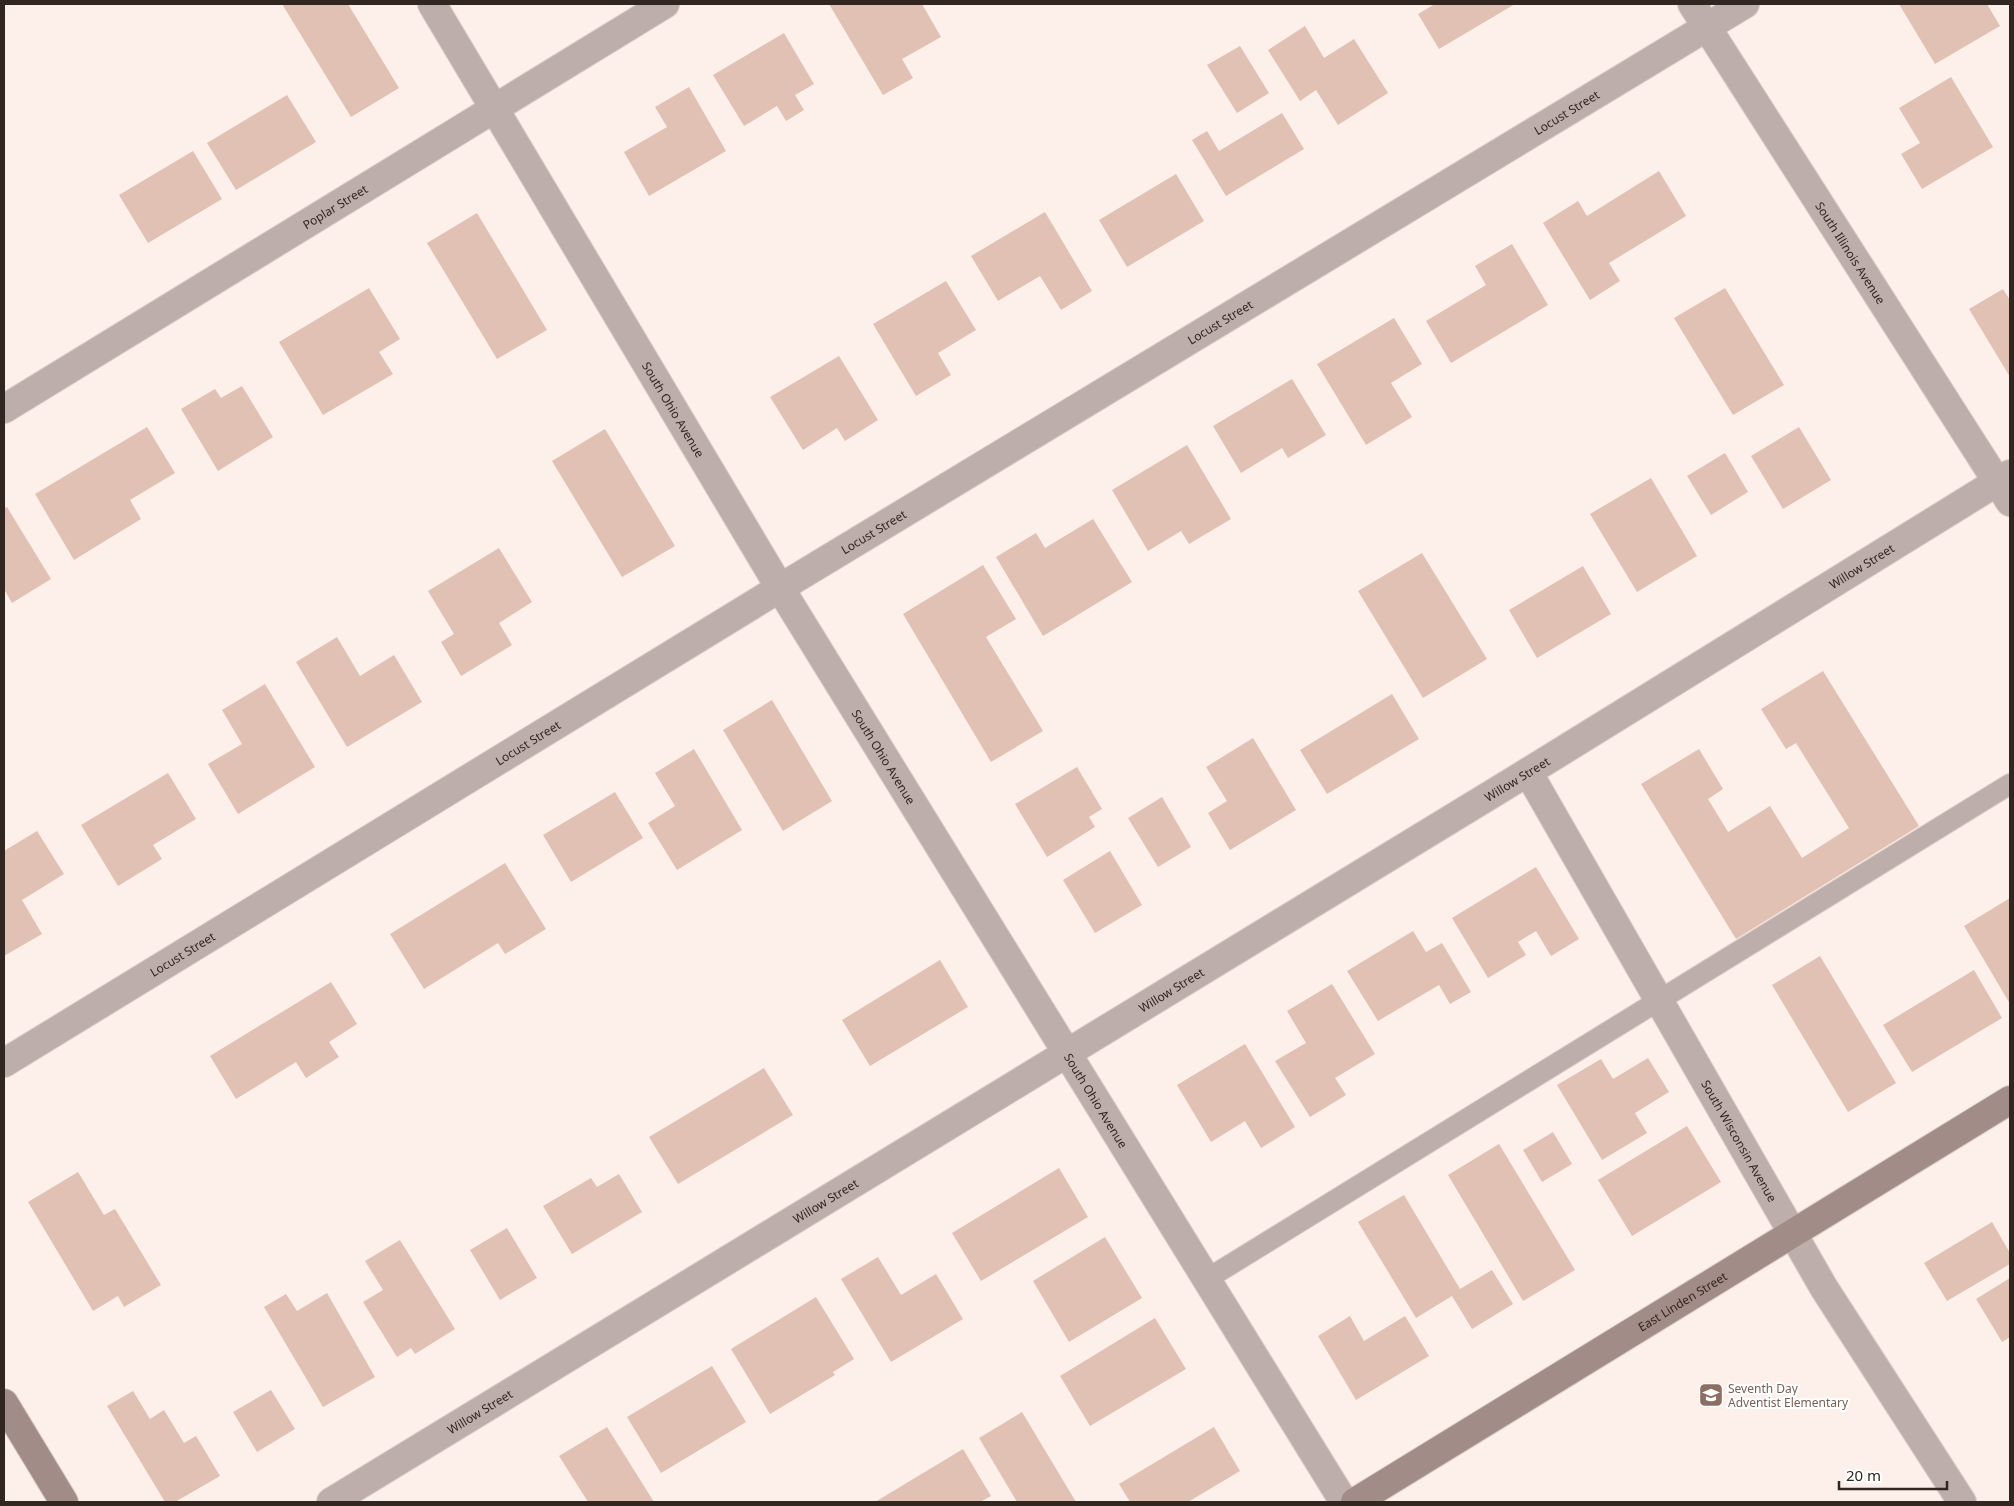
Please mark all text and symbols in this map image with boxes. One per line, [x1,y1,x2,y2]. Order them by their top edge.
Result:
street label: Locust Street [1531,85,1603,138]
street label: Poplar Street [299,180,371,233]
street label: South Illinois Avenue [1812,198,1890,307]
street label: Locust Street [1184,295,1256,348]
street label: South Ohio Avenue [639,358,709,461]
street label: Locust Street [838,505,910,558]
street label: Willow Street [1826,539,1898,592]
street label: South Ohio Avenue [848,706,920,808]
street label: Locust Street [492,716,564,769]
street label: Willow Street [1481,752,1553,805]
street label: Locust Street [146,927,219,980]
street label: Willow Street [1135,963,1208,1016]
street label: South Ohio Avenue [1060,1050,1132,1151]
street label: South Wisconsin Avenue [1698,1076,1781,1205]
street label: Willow Street [789,1174,862,1227]
street label: East Linden Street [1634,1267,1731,1335]
place label: Seventh Day Adventist Elementary [1728,1380,1849,1411]
school or university icon: Seventh Day Adventist Elementary [1698,1382,1724,1408]
street label: Willow Street [444,1385,516,1438]
scale bar [1839,1458,1946,1490]
text: 20 m [1846,1465,1881,1485]

